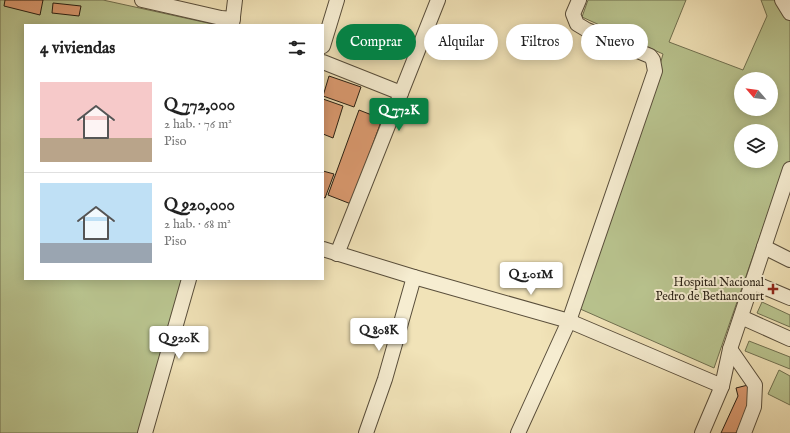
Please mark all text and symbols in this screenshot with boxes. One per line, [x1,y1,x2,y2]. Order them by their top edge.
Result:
chip: Comprar [336,24,416,60]
chip: Alquilar [424,24,498,60]
chip: Filtros [506,24,573,60]
chip: Nuevo [581,24,648,60]
icon: filters [286,37,308,59]
text: 4 viviendas [40,38,115,59]
north arrow [734,72,778,116]
map controls [734,72,778,168]
text: Q 772,000 [164,95,235,116]
icon: home [72,98,120,146]
pin: Q 772K [366,98,432,132]
text: Q 772K [378,102,420,119]
text: 2 hab. · 76 m² [164,116,232,133]
button: layers [734,124,778,168]
text: Piso [164,133,187,150]
text: Q 920,000 [164,195,235,216]
icon: home [72,199,120,247]
text: 2 hab. · 68 m² [164,216,231,233]
text: Piso [164,233,187,250]
pin: Q 1.01M [494,262,568,296]
text: Q 1.01M [509,266,553,283]
place label: Hospital Nacional Pedro de Bethancourt [655,275,765,304]
marker: Hospital Nacional Pedro de Bethancourt [767,283,779,295]
pin: Q 808K [346,318,412,352]
text: Q 808K [359,322,399,339]
pin: Q 920K [146,326,212,360]
text: Q 920K [158,330,200,347]

